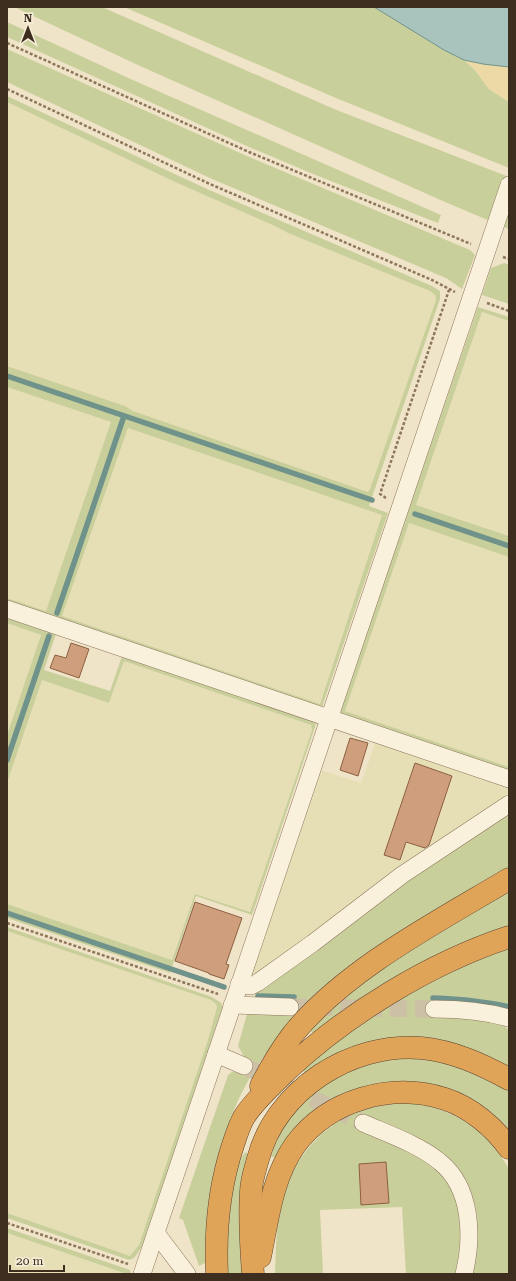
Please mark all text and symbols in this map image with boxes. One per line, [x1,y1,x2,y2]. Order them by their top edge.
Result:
north arrow [8,8,48,48]
text: N [24,12,33,25]
scale bar [10,1247,64,1273]
text: 20 m [16,1254,43,1268]

